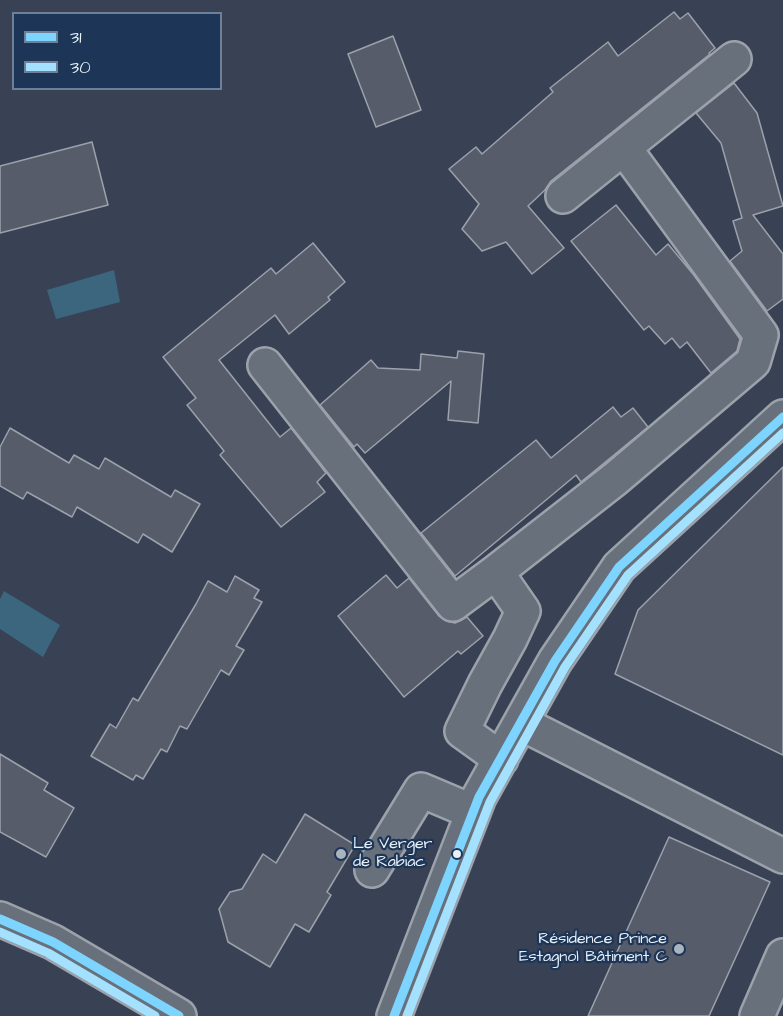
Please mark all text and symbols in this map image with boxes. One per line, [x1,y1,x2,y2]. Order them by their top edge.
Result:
legend [12,12,222,90]
text: 31 [70,25,81,50]
text: 30 [70,55,91,80]
place label: Le Verger de Rabiac [353,835,432,873]
marker: Le Verger de Rabiac [334,847,348,861]
unlabelled marker [451,848,463,860]
place label: Résidence Prince Estagnol Bâtiment C [519,930,667,968]
marker: Résidence Prince Estagnol Bâtiment C [672,942,686,956]

